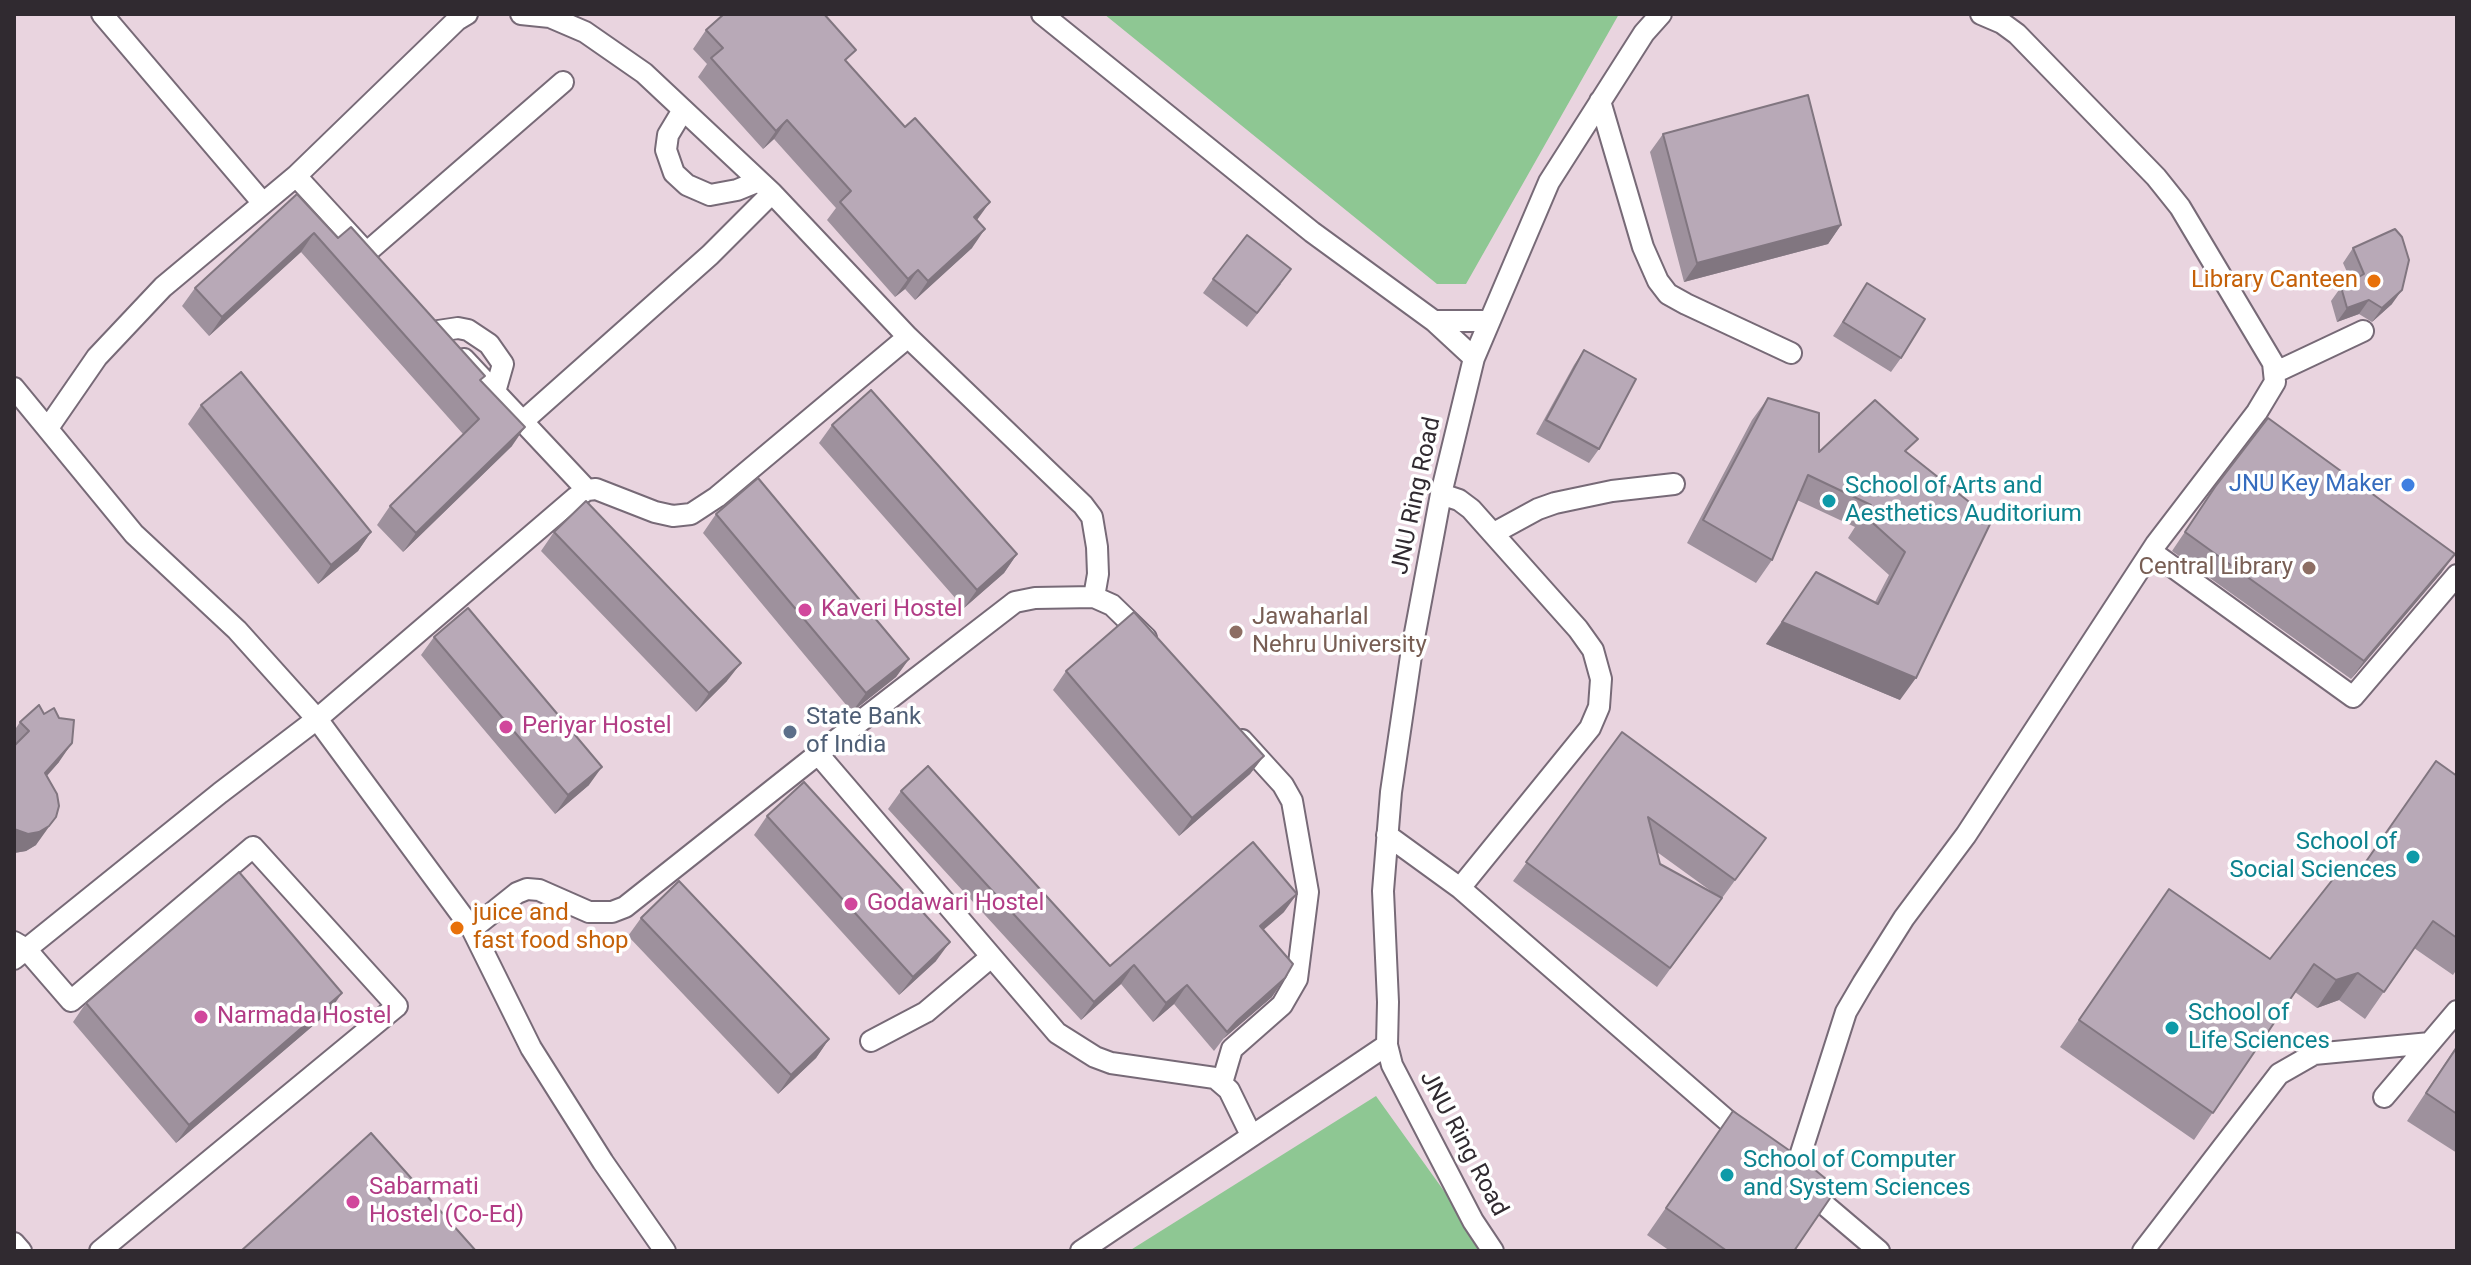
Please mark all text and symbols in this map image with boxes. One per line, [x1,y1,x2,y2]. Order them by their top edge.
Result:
place label: Library Canteen [2191,267,2358,295]
marker: Library Canteen [2365,272,2383,290]
street label: JNU Ring Road [1386,415,1448,577]
place label: JNU Key Maker [2229,471,2392,499]
place label: School of Arts and Aesthetics Auditorium [1845,473,2082,529]
marker: JNU Key Maker [2399,476,2417,494]
marker: School of Arts and Aesthetics Auditorium [1820,492,1838,510]
place label: Central Library [2138,554,2293,582]
marker: Central Library [2300,559,2318,577]
place label: Kaveri Hostel [821,596,963,624]
marker: Kaveri Hostel [796,601,814,619]
place label: Jawaharlal Nehru University [1252,604,1427,660]
marker: Jawaharlal Nehru University [1227,623,1245,641]
place label: State Bank of India [806,704,921,760]
place label: Periyar Hostel [522,713,672,741]
marker: Periyar Hostel [497,718,515,736]
marker: State Bank of India [781,723,799,741]
place label: School of Social Sciences [2230,829,2397,885]
marker: School of Social Sciences [2404,848,2422,866]
place label: Godawari Hostel [867,890,1044,918]
marker: Godawari Hostel [842,895,860,913]
place label: juice and fast food shop [473,900,629,956]
marker: juice and fast food shop [448,919,466,937]
place label: School of Life Sciences [2188,1000,2330,1056]
place label: Narmada Hostel [217,1003,392,1031]
marker: Narmada Hostel [192,1008,210,1026]
marker: School of Life Sciences [2163,1019,2181,1037]
street label: JNU Ring Road [1413,1066,1513,1222]
place label: School of Computer and System Sciences [1743,1147,1971,1203]
marker: School of Computer and System Sciences [1718,1166,1736,1184]
place label: Sabarmati Hostel (Co-Ed) [369,1174,524,1230]
marker: Sabarmati Hostel (Co-Ed) [344,1193,362,1211]

